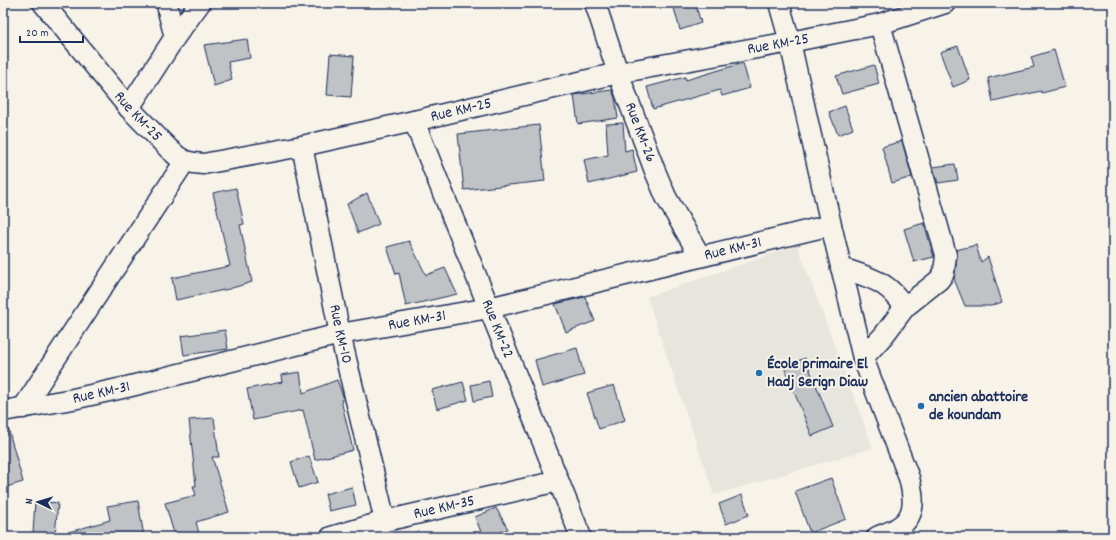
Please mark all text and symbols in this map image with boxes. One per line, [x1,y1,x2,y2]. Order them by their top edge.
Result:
scale bar [20,18,83,44]
text: 20 m [26,25,49,42]
street label: Rue KM-25 [746,27,811,61]
street label: Rue KM-25 [108,86,167,147]
street label: Rue KM-25 [428,92,494,128]
street label: Rue KM-26 [619,99,662,166]
street label: Rue KM-31 [702,231,764,267]
street label: Rue KM-22 [475,296,520,362]
street label: Rue KM-10 [323,303,358,366]
street label: Rue KM-31 [386,304,448,337]
place label: École primaire El Hadj Serign Diaw [767,353,868,394]
marker: École primaire El Hadj Serign Diaw [754,368,764,378]
street label: Rue KM-31 [70,375,133,410]
place label: ancien abattoire de koundam [929,386,1028,427]
marker: ancien abattoire de koundam [916,401,926,411]
north arrow [18,482,58,522]
street label: Rue KM-35 [411,489,477,526]
text: N [22,497,38,505]

